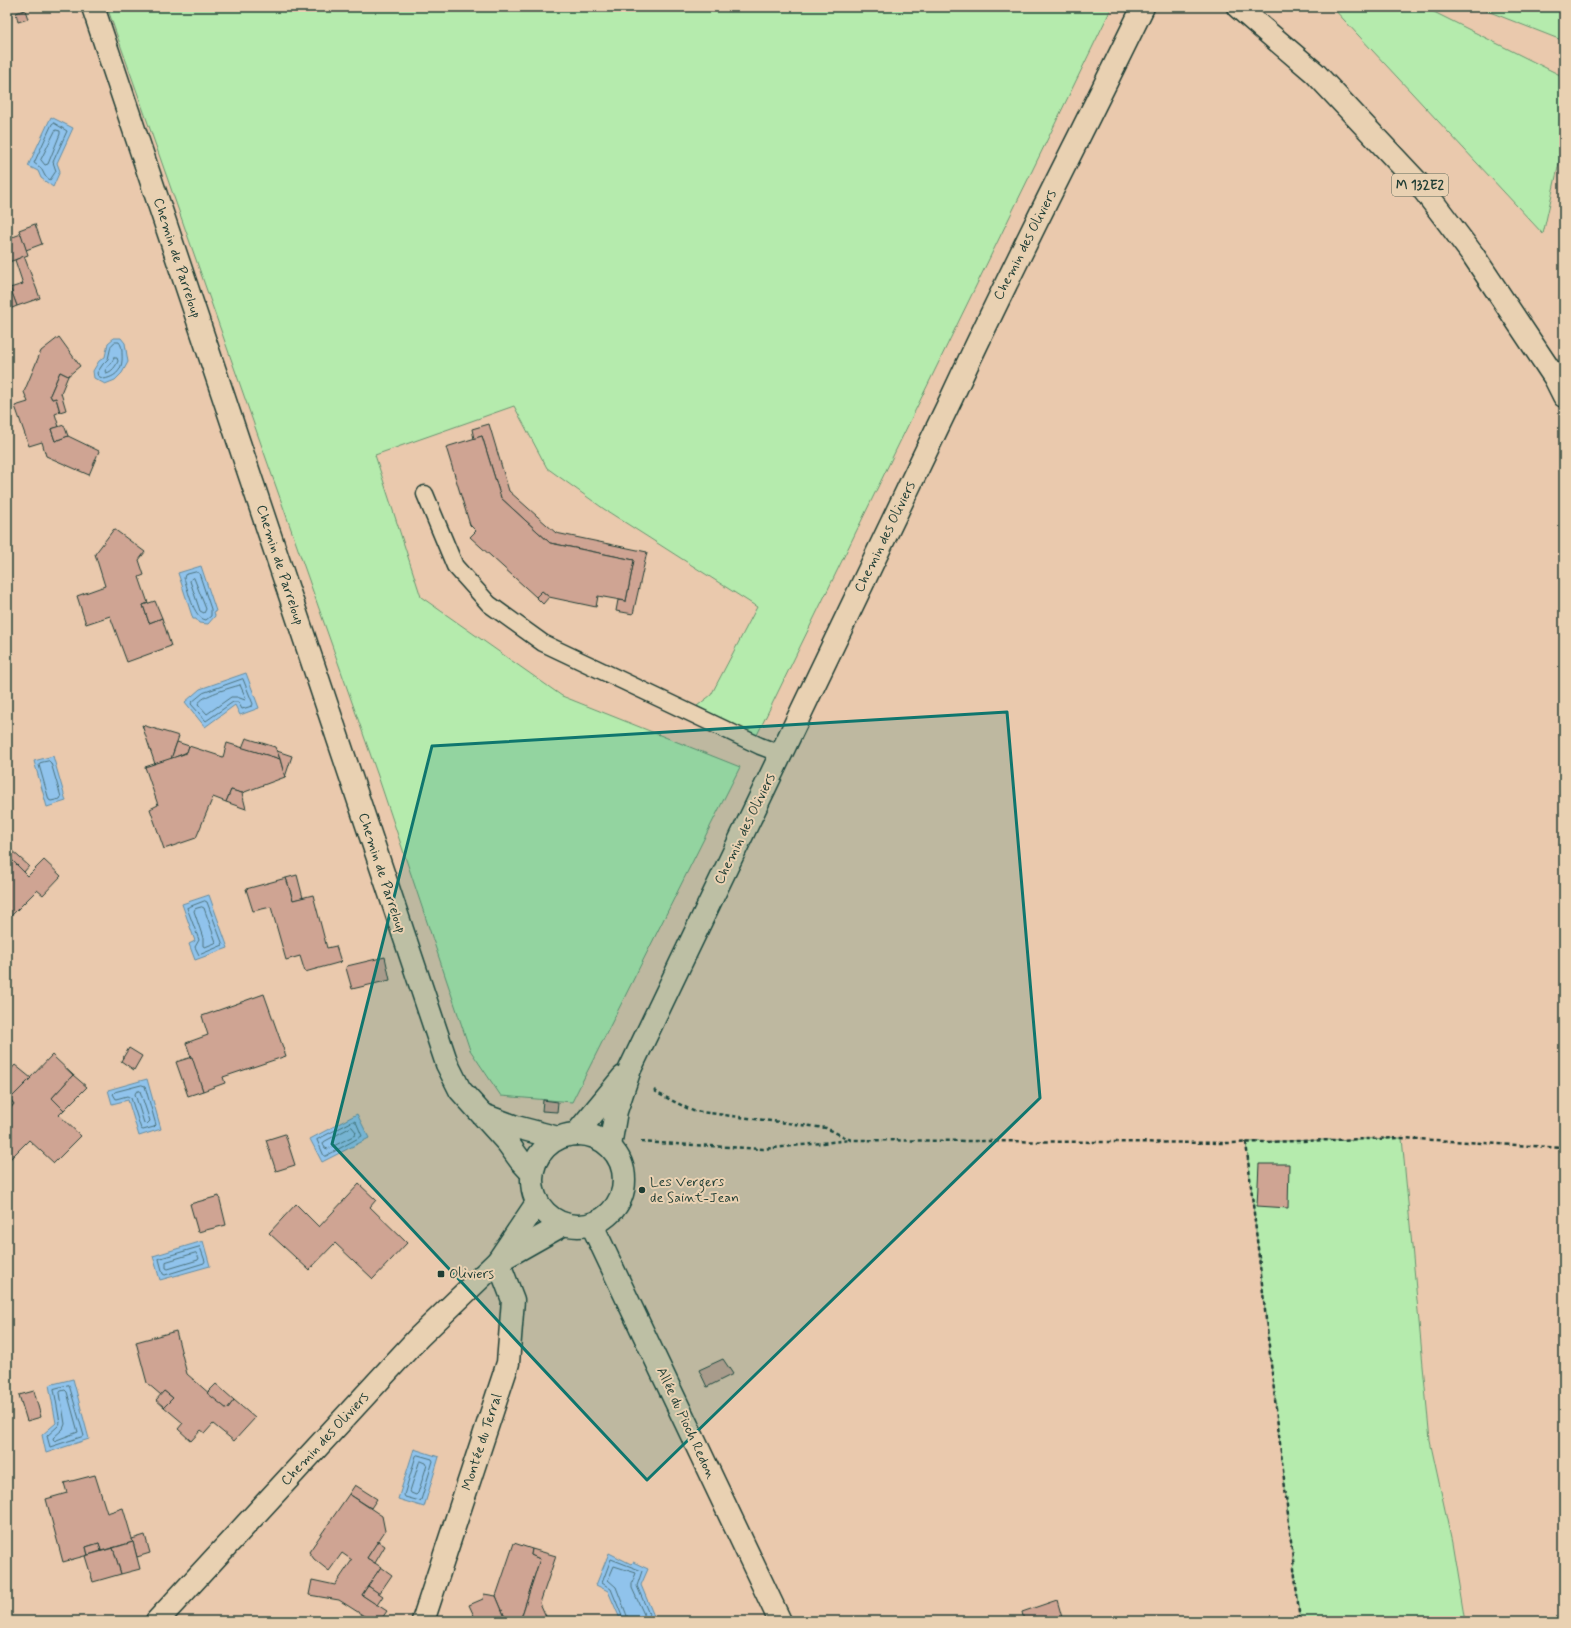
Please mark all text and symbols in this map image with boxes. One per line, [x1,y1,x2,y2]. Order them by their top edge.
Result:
road number: M 132E2 [1392,174,1448,196]
street label: Chemin des Oliviers [989,186,1061,303]
street label: Chemin de Parreloup [149,195,205,321]
street label: Chemin des Oliviers [850,478,920,596]
street label: Chemin de Parreloup [252,502,308,628]
street label: Chemin des Oliviers [710,770,780,888]
street label: Chemin de Parreloup [354,810,410,936]
place label: Les Vergers de Saint-Jean [650,1173,739,1207]
marker: Les Vergers de Saint-Jean [637,1185,647,1195]
place label: Oliviers [449,1265,494,1283]
marker: Oliviers [436,1269,446,1279]
street label: Allée du Pioch Redon [652,1364,720,1482]
street label: Chemin des Oliviers [277,1388,373,1490]
street label: Montée du Terral [458,1391,506,1493]

